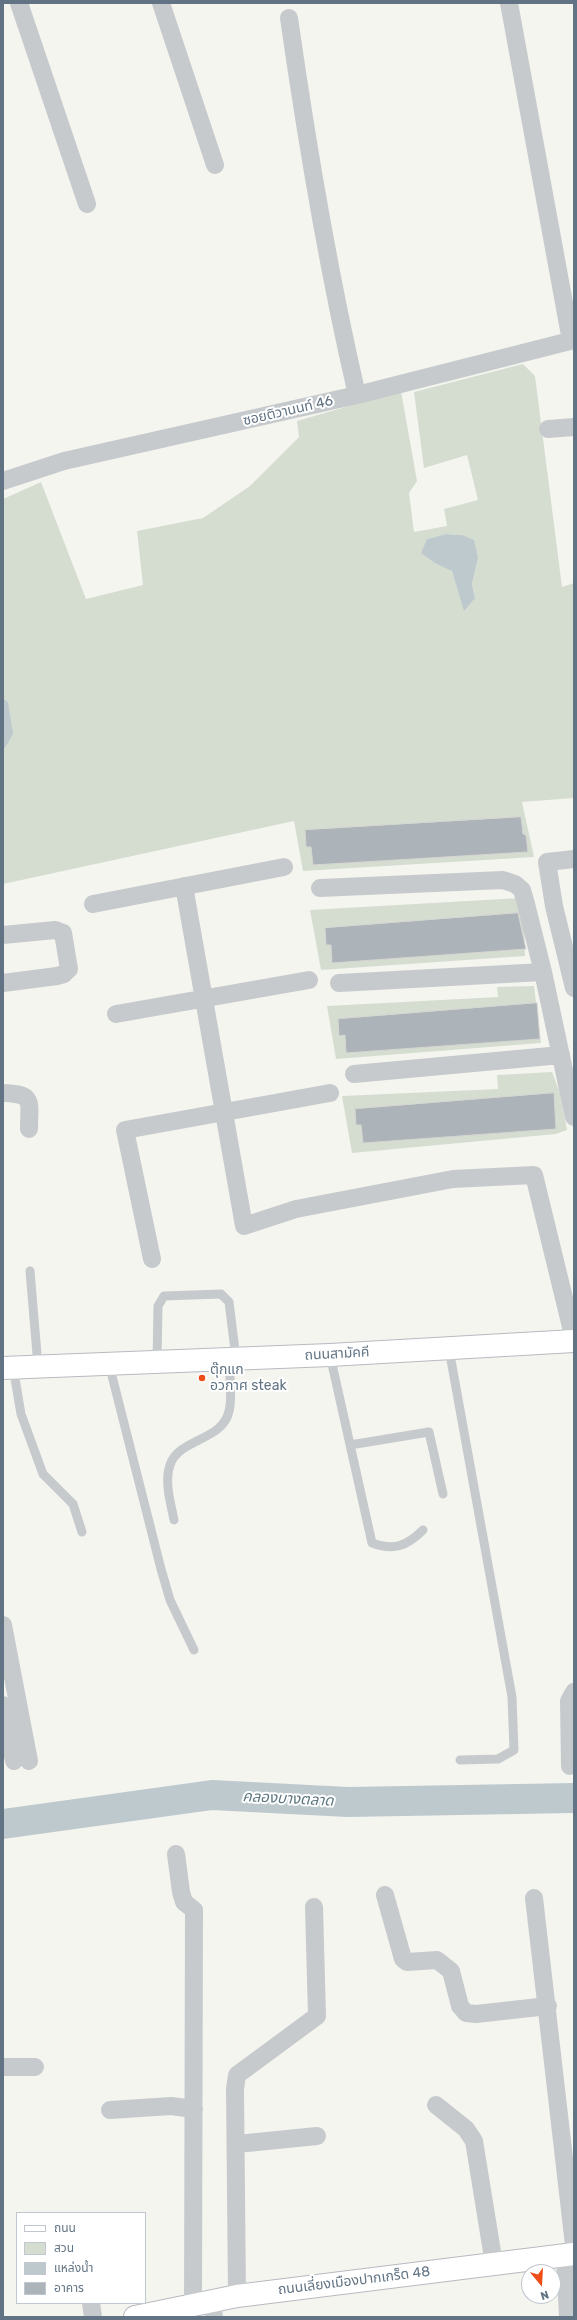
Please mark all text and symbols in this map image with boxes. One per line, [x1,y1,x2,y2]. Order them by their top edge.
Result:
street label: ซอยติวานนท์ 46 [241,392,335,430]
street label: ถนนสามัคคี [304,1344,370,1364]
place label: ตุ๊กแก อวกาศ steak [210,1362,287,1394]
marker: ตุ๊กแก อวกาศ steak [197,1373,207,1383]
water label: คลองบางตลาด [242,1788,334,1810]
legend [16,2212,146,2304]
text: ถนน [54,2221,76,2235]
text: สวน [54,2241,74,2255]
text: แหล่งน้ำ [54,2261,93,2275]
street label: ถนนเลี่ยงเมืองปากเกร็ด 48 [277,2263,431,2299]
north arrow [521,2264,561,2304]
text: อาคาร [54,2281,84,2295]
text: N [539,2288,550,2302]

